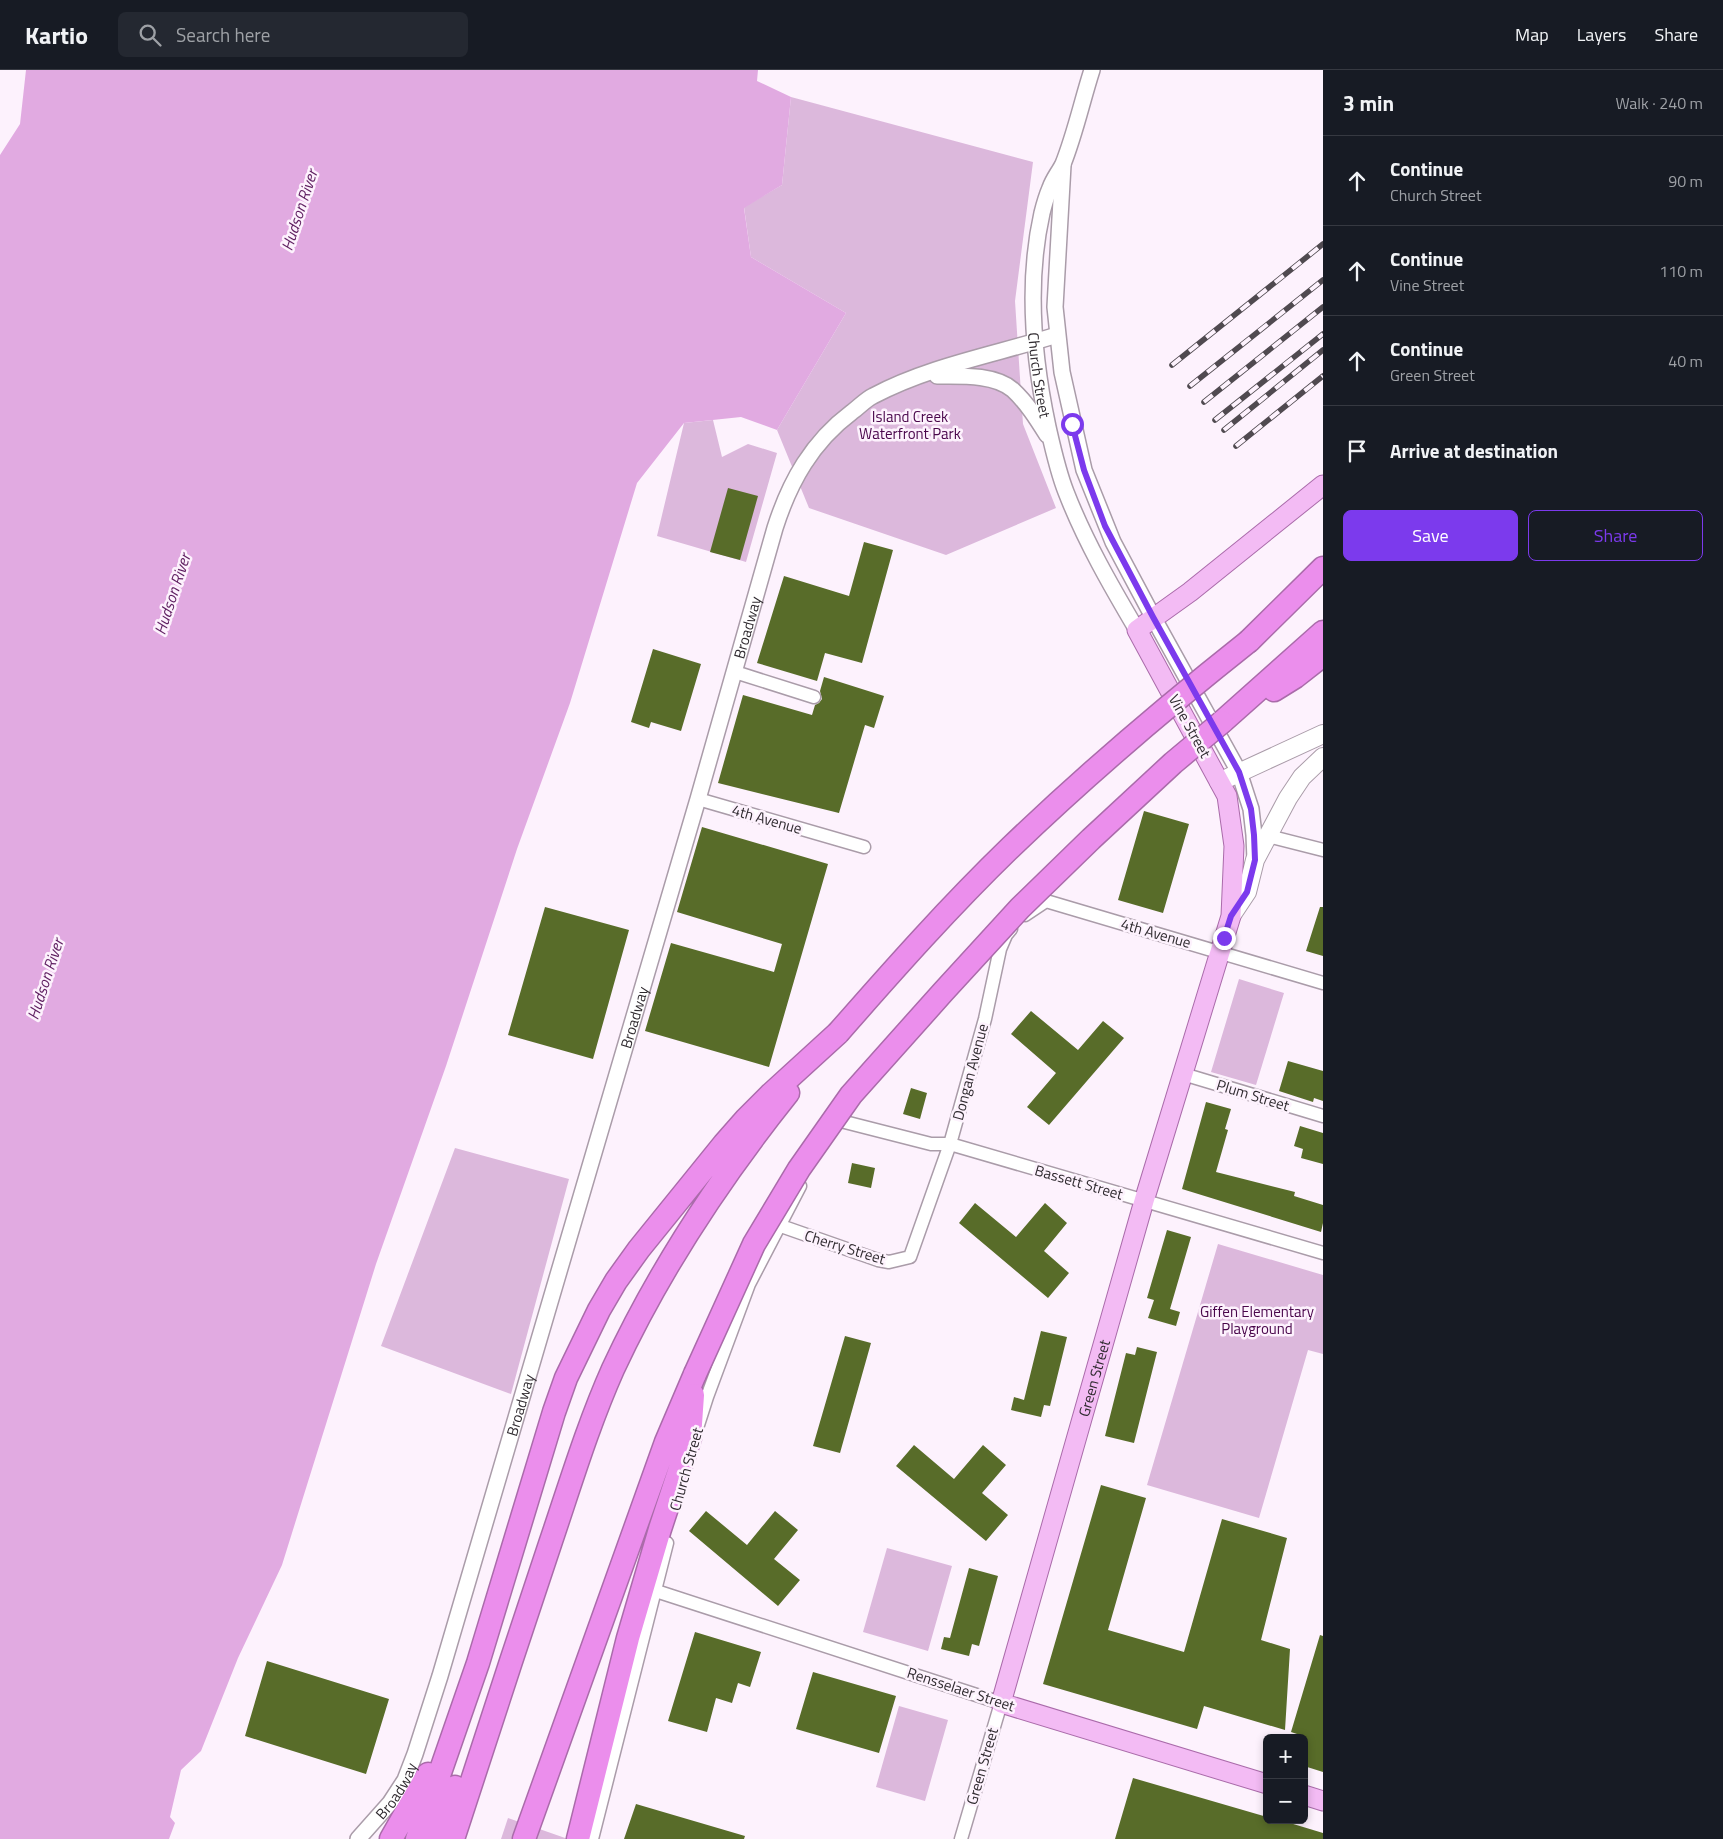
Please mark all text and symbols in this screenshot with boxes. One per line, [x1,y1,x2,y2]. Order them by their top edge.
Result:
search box [118,12,468,57]
text: Kartio [25,17,88,53]
text: Search here [176,20,270,49]
icon: search [136,21,164,49]
text: Map [1515,21,1549,48]
text: Layers [1577,21,1626,48]
text: Share [1654,21,1698,48]
text: 3 min [1343,87,1394,119]
text: Walk · 240 m [1615,91,1703,115]
text: Continue [1390,154,1463,183]
water label: Hudson River [275,164,324,254]
icon: ahead [1343,167,1371,195]
text: 90 m [1668,169,1703,193]
text: Church Street [1390,183,1482,207]
text: Continue [1390,244,1463,273]
icon: ahead [1343,257,1371,285]
text: 110 m [1659,259,1703,283]
text: Vine Street [1390,273,1464,297]
street label: Church Street [1023,332,1057,420]
text: Continue [1390,334,1463,363]
icon: ahead [1343,347,1371,375]
text: 40 m [1668,349,1703,373]
text: Green Street [1390,363,1475,387]
park label: Island Creek Waterfront Park [859,405,961,445]
route start [1061,413,1084,436]
text: Arrive at destination [1390,436,1558,465]
icon: arrive [1343,437,1371,465]
button: Save [1343,510,1518,561]
button: Share [1528,510,1703,561]
water label: Hudson River [148,548,197,638]
street label: Broadway [727,594,767,661]
street label: Vine Street [1163,690,1217,763]
street label: 4th Avenue [729,798,805,840]
street label: 4th Avenue [1118,912,1194,954]
route end [1213,927,1236,950]
water label: Hudson River [21,933,70,1023]
street label: Broadway [614,983,654,1051]
street label: Dongan Avenue [946,1021,994,1123]
street label: Plum Street [1214,1073,1293,1117]
street label: Bassett Street [1032,1158,1126,1206]
street label: Cherry Street [802,1224,889,1270]
park label: Giffen Elementary Playground [1200,1300,1314,1340]
street label: Green Street [1072,1336,1116,1419]
street label: Broadway [500,1371,540,1439]
street label: Church Street [663,1424,709,1513]
street label: Rensselaer Street [904,1661,1018,1717]
street label: Green Street [960,1724,1004,1807]
map controls [1263,1734,1308,1824]
button: + [1263,1734,1308,1779]
street label: Broadway [369,1759,422,1824]
button: − [1263,1779,1308,1824]

